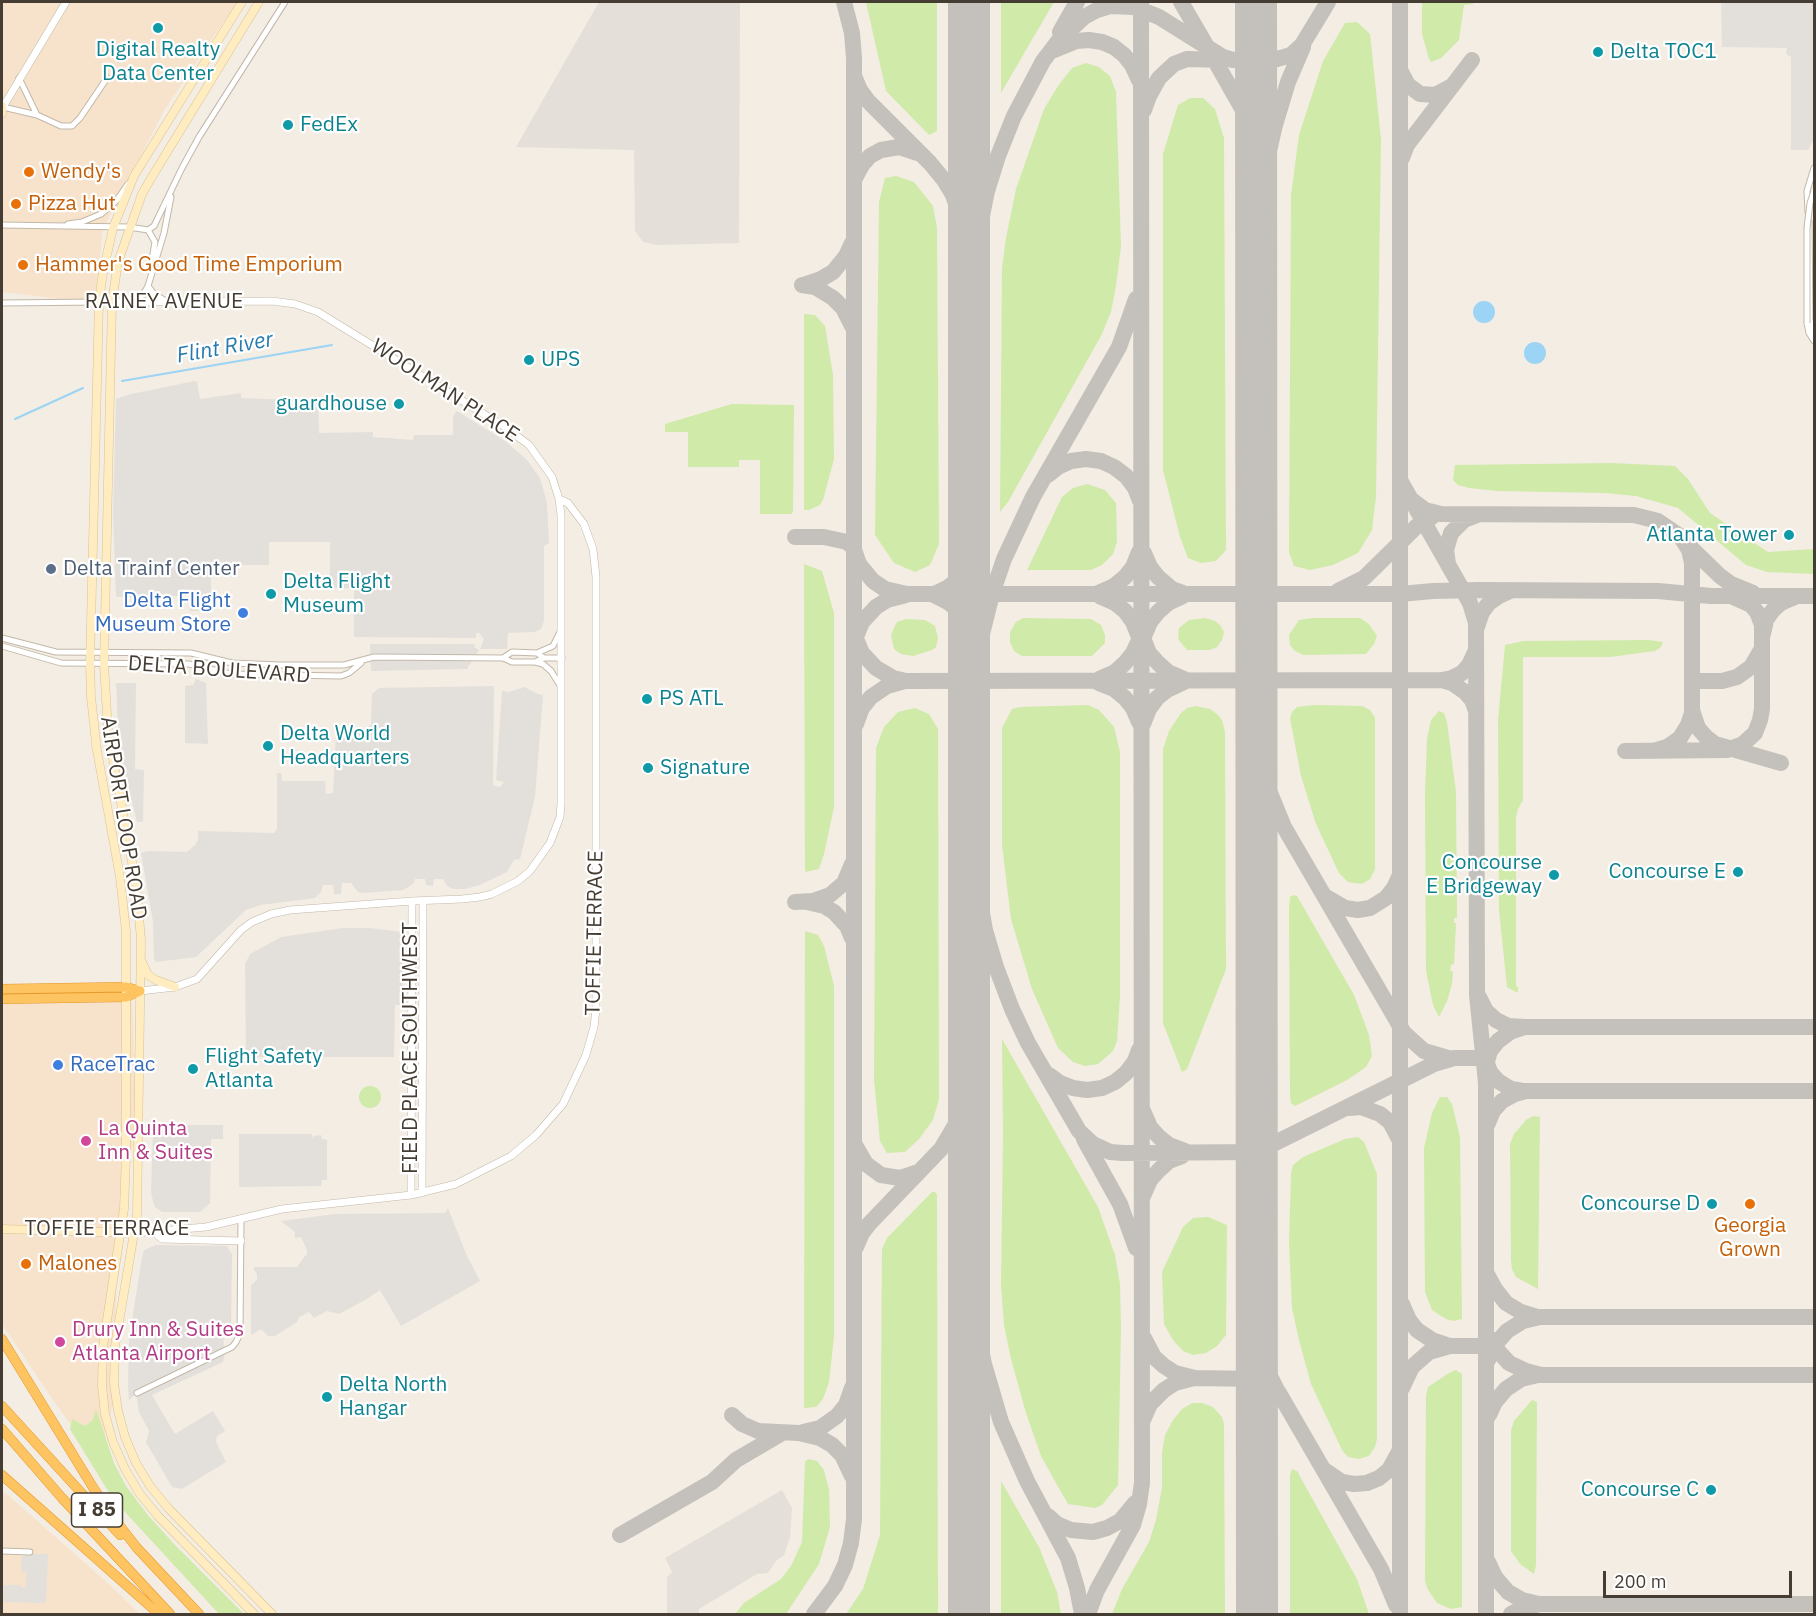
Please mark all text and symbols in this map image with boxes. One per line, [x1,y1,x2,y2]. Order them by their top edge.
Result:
marker: Digital Realty Data Center [151,21,165,35]
place label: Digital Realty Data Center [96,37,220,87]
place label: Delta TOC1 [1610,39,1717,65]
marker: Delta TOC1 [1591,45,1605,59]
place label: FedEx [300,112,358,138]
marker: FedEx [281,118,295,132]
place label: Wendy's [41,159,121,185]
marker: Wendy's [22,165,36,179]
place label: Pizza Hut [28,191,116,217]
marker: Pizza Hut [9,197,23,211]
place label: Hammer's Good Time Emporium [35,252,343,278]
marker: Hammer's Good Time Emporium [16,258,30,272]
street label: RAINEY AVENUE [85,289,243,315]
water label: Flint River [175,327,275,369]
street label: WOOLMAN PLACE [366,334,524,448]
place label: UPS [541,347,580,373]
marker: UPS [522,353,536,367]
place label: guardhouse [276,391,387,417]
marker: guardhouse [392,397,406,411]
place label: Atlanta Tower [1646,522,1777,548]
marker: Atlanta Tower [1782,528,1796,542]
place label: Delta Trainf Center [63,556,240,582]
marker: Delta Trainf Center [44,562,58,576]
place label: Delta Flight Museum [283,569,391,619]
marker: Delta Flight Museum [264,587,278,601]
place label: Delta Flight Museum Store [95,588,231,638]
marker: Delta Flight Museum Store [236,606,250,620]
street label: DELTA BOULEVARD [127,651,311,689]
place label: PS ATL [659,686,724,712]
marker: PS ATL [640,692,654,706]
street label: AIRPORT LOOP ROAD [94,715,152,921]
place label: Delta World Headquarters [280,721,410,771]
marker: Delta World Headquarters [261,739,275,753]
place label: Signature [660,755,750,781]
marker: Signature [641,761,655,775]
street label: TOFFIE TERRACE [581,850,609,1016]
place label: Concourse E Bridgeway [1426,850,1542,900]
place label: Concourse E [1608,859,1726,885]
marker: Concourse E [1731,865,1745,879]
marker: Concourse E Bridgeway [1547,868,1561,882]
street label: FIELD PLACE SOUTHWEST [398,922,424,1174]
place label: Flight Safety Atlanta [205,1044,323,1094]
place label: RaceTrac [70,1052,155,1078]
marker: RaceTrac [51,1058,65,1072]
marker: Flight Safety Atlanta [186,1062,200,1076]
place label: La Quinta Inn & Suites [98,1116,213,1166]
marker: La Quinta Inn & Suites [79,1134,93,1148]
place label: Concourse D [1581,1191,1700,1217]
marker: Concourse D [1705,1197,1719,1211]
marker: Georgia Grown [1743,1197,1757,1211]
place label: Georgia Grown [1714,1213,1786,1263]
street label: TOFFIE TERRACE [24,1216,190,1242]
place label: Malones [38,1251,117,1277]
marker: Malones [19,1257,33,1271]
place label: Drury Inn & Suites Atlanta Airport [72,1317,244,1367]
marker: Drury Inn & Suites Atlanta Airport [53,1335,67,1349]
place label: Delta North Hangar [339,1372,447,1422]
marker: Delta North Hangar [320,1390,334,1404]
place label: Concourse C [1581,1477,1699,1503]
marker: Concourse C [1704,1483,1718,1497]
road number: I 85 [72,1493,122,1527]
scale bar [1606,1559,1795,1597]
text: 200 m [1614,1570,1666,1593]

